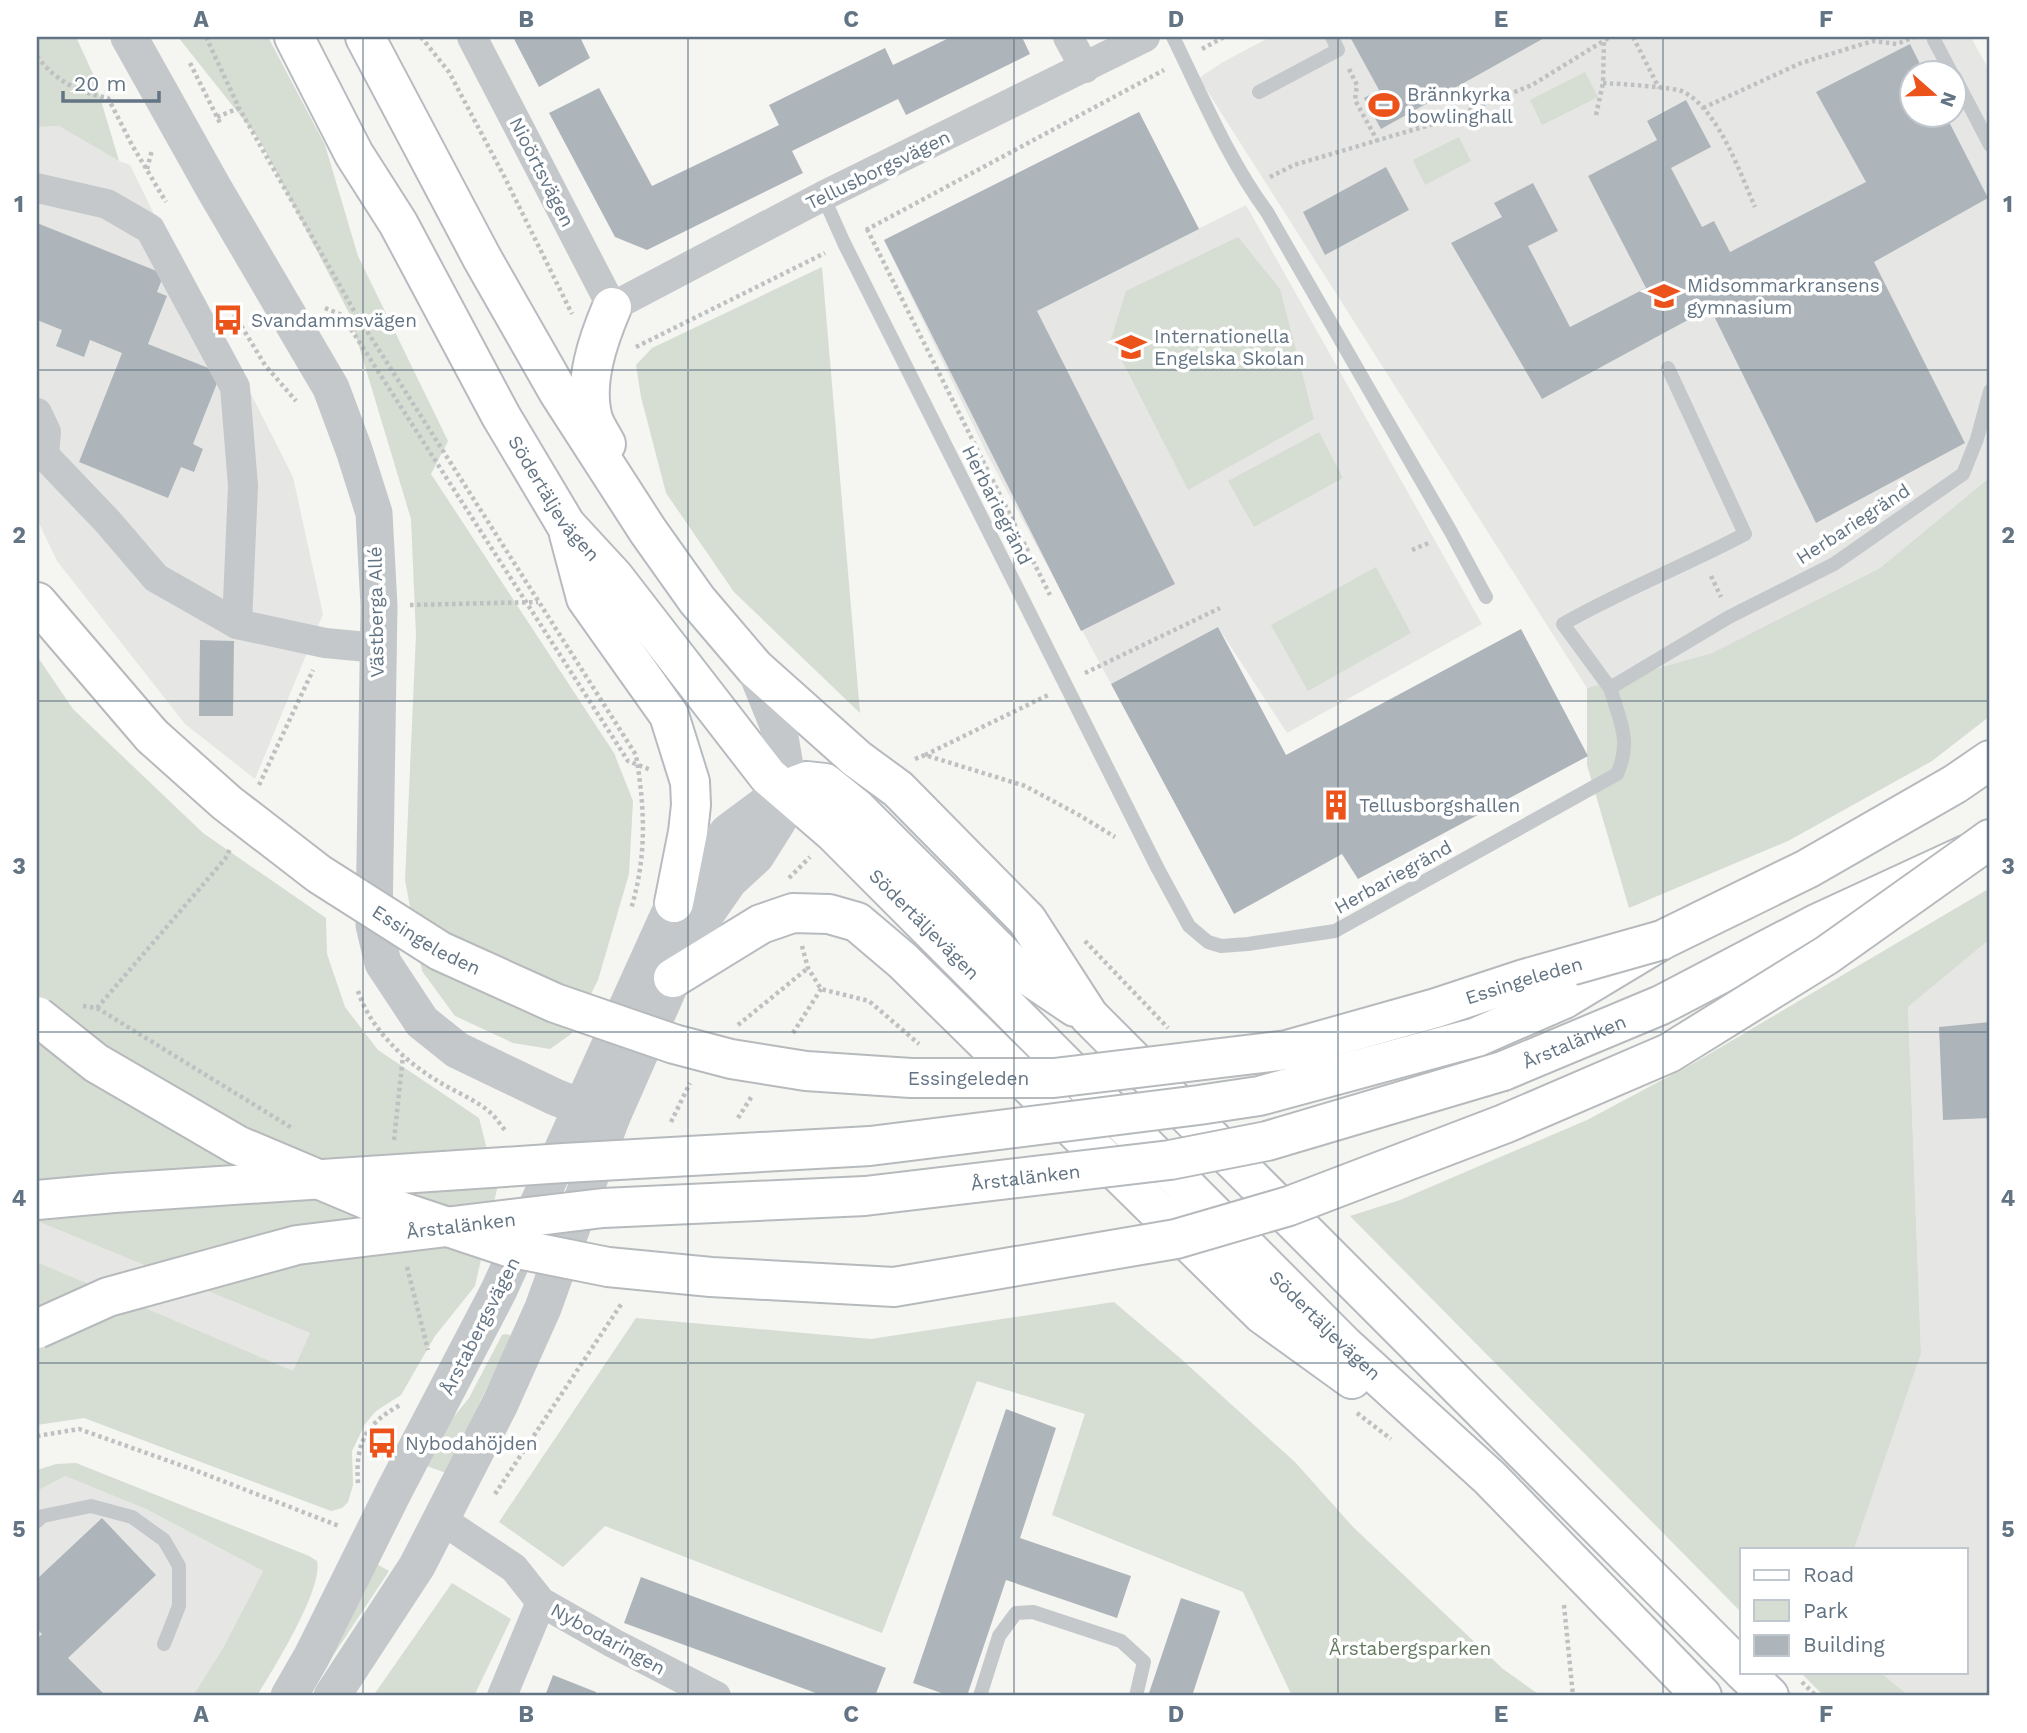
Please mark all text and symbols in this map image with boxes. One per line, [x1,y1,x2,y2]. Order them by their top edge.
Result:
text: A [193,6,209,33]
text: B [518,6,534,33]
text: C [843,6,859,33]
text: D [1168,6,1184,33]
text: E [1494,6,1508,33]
text: F [1819,6,1833,33]
scale bar [63,60,159,104]
north arrow [1898,60,1968,130]
text: 20 m [74,71,126,96]
place label: Brännkyrka bowlinghall [1407,83,1513,128]
sports icon: Brännkyrka bowlinghall [1367,88,1401,122]
text: N [1935,89,1962,110]
street label: Nioörtsvägen [505,113,579,231]
street label: Tellusborgsvägen [802,125,954,215]
text: 1 [14,191,24,218]
text: 1 [2003,191,2013,218]
place label: Midsommarkransens gymnasium [1687,274,1880,319]
school or university icon: Midsommarkransens gymnasium [1647,279,1681,313]
bus stop icon: Svandammsvägen [211,303,245,337]
place label: Svandammsvägen [251,309,417,332]
place label: Internationella Engelska Skolan [1154,325,1305,370]
school or university icon: Internationella Engelska Skolan [1114,330,1148,364]
street label: Södertäljevägen [504,431,605,566]
street label: Herbariegränd [957,441,1037,569]
street label: Herbariegränd [1792,479,1914,569]
text: 2 [12,522,26,549]
text: 2 [2001,522,2015,549]
street label: Västberga Allé [363,546,389,678]
building icon: Tellusborgshallen [1319,788,1353,822]
place label: Tellusborgshallen [1359,794,1520,817]
street label: Herbariegränd [1330,835,1456,919]
text: 3 [12,853,26,880]
text: 3 [2001,853,2015,880]
street label: Södertäljevägen [865,864,985,984]
street label: Essingeleden [368,899,484,979]
street label: Essingeleden [1462,952,1585,1009]
street label: Årstalänken [1519,1009,1629,1073]
street label: Essingeleden [908,1067,1029,1090]
street label: Årstalänken [969,1159,1082,1195]
text: 4 [12,1185,27,1212]
text: 4 [2001,1185,2016,1212]
street label: Årstalänken [405,1207,517,1243]
street label: Årstabergsvägen [435,1253,525,1399]
street label: Södertäljevägen [1265,1265,1386,1385]
bus stop icon: Nybodahöjden [365,1426,399,1460]
place label: Nybodahöjden [405,1432,538,1455]
text: 5 [12,1516,26,1543]
text: 5 [2001,1516,2015,1543]
legend [1740,1548,1968,1674]
text: Road [1803,1562,1854,1587]
street label: Nybodaringen [547,1598,669,1680]
text: Park [1803,1598,1848,1623]
text: Building [1803,1632,1885,1657]
park label: Årstabergsparken [1329,1637,1491,1660]
text: A [193,1701,209,1728]
text: B [518,1701,534,1728]
text: C [843,1701,859,1728]
text: D [1168,1701,1184,1728]
text: E [1494,1701,1508,1728]
text: F [1819,1701,1833,1728]

